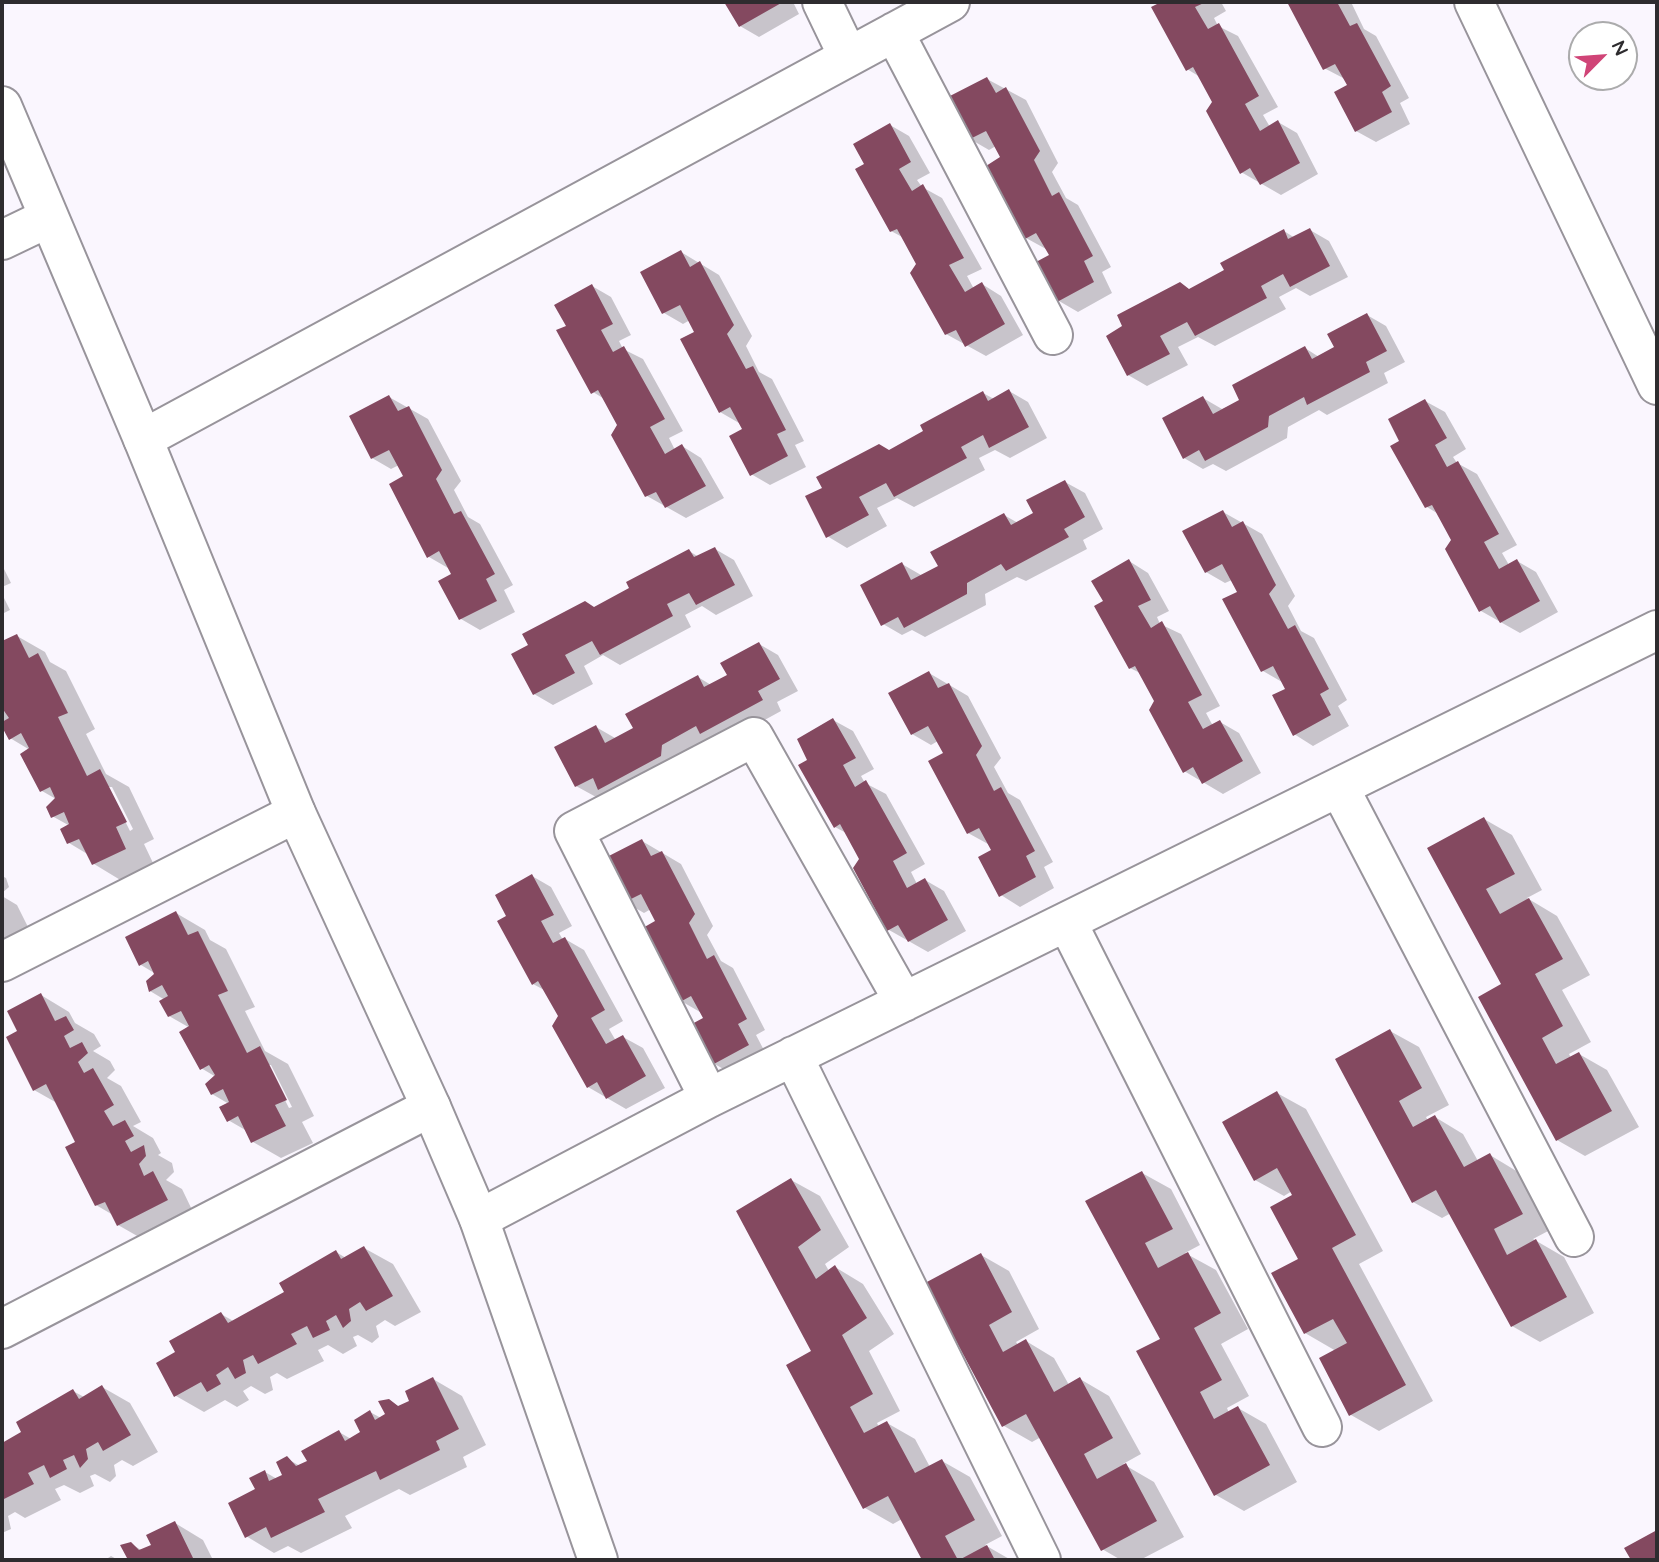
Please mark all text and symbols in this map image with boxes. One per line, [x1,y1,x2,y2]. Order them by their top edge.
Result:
north arrow [1568,21,1638,91]
text: N [1606,37,1634,59]

